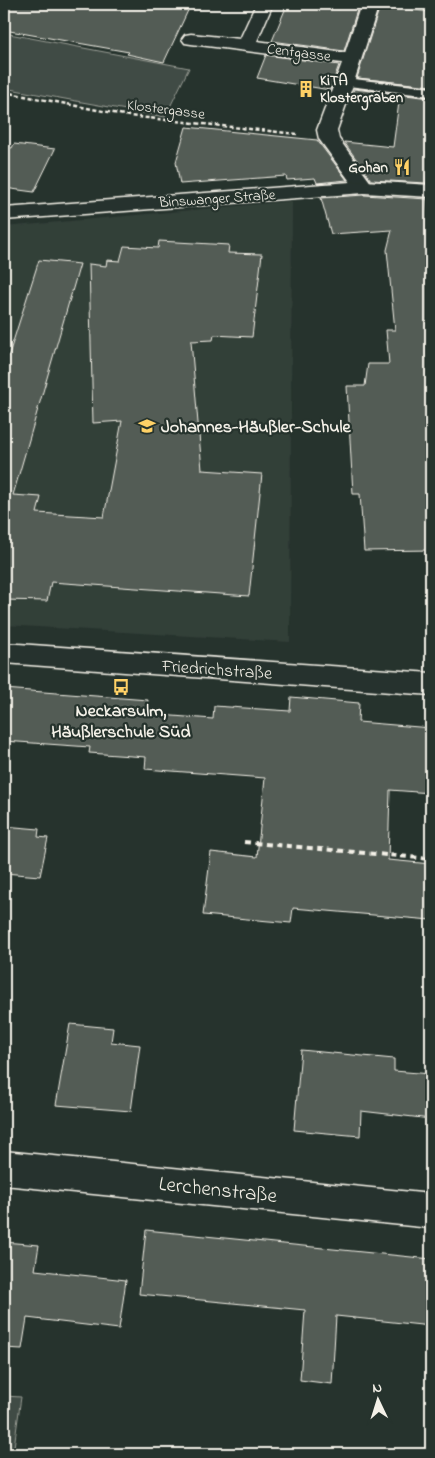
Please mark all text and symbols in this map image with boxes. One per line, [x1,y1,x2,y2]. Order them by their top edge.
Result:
street label: Centgasse [266,38,332,69]
place label: KiTA Klostergraben [320,70,404,111]
building icon: KiTA Klostergraben [296,79,316,99]
street label: Klostergasse [125,94,206,127]
place label: Gohan [349,157,389,179]
restaurant icon: Gohan [392,157,412,177]
street label: Binswanger Straße [157,184,277,215]
place label: Johannes-Häußler-Schule [161,415,352,441]
school or university icon: Johannes-Häußler-Schule [137,416,157,436]
street label: Friedrichstraße [160,654,274,688]
bus stop icon: Neckarsulm, Häußlerschule Süd [111,677,131,697]
place label: Neckarsulm, Häußlerschule Süd [51,699,192,746]
street label: Lerchenstraße [157,1170,279,1212]
north arrow [352,1376,402,1426]
text: N [372,1378,383,1399]

